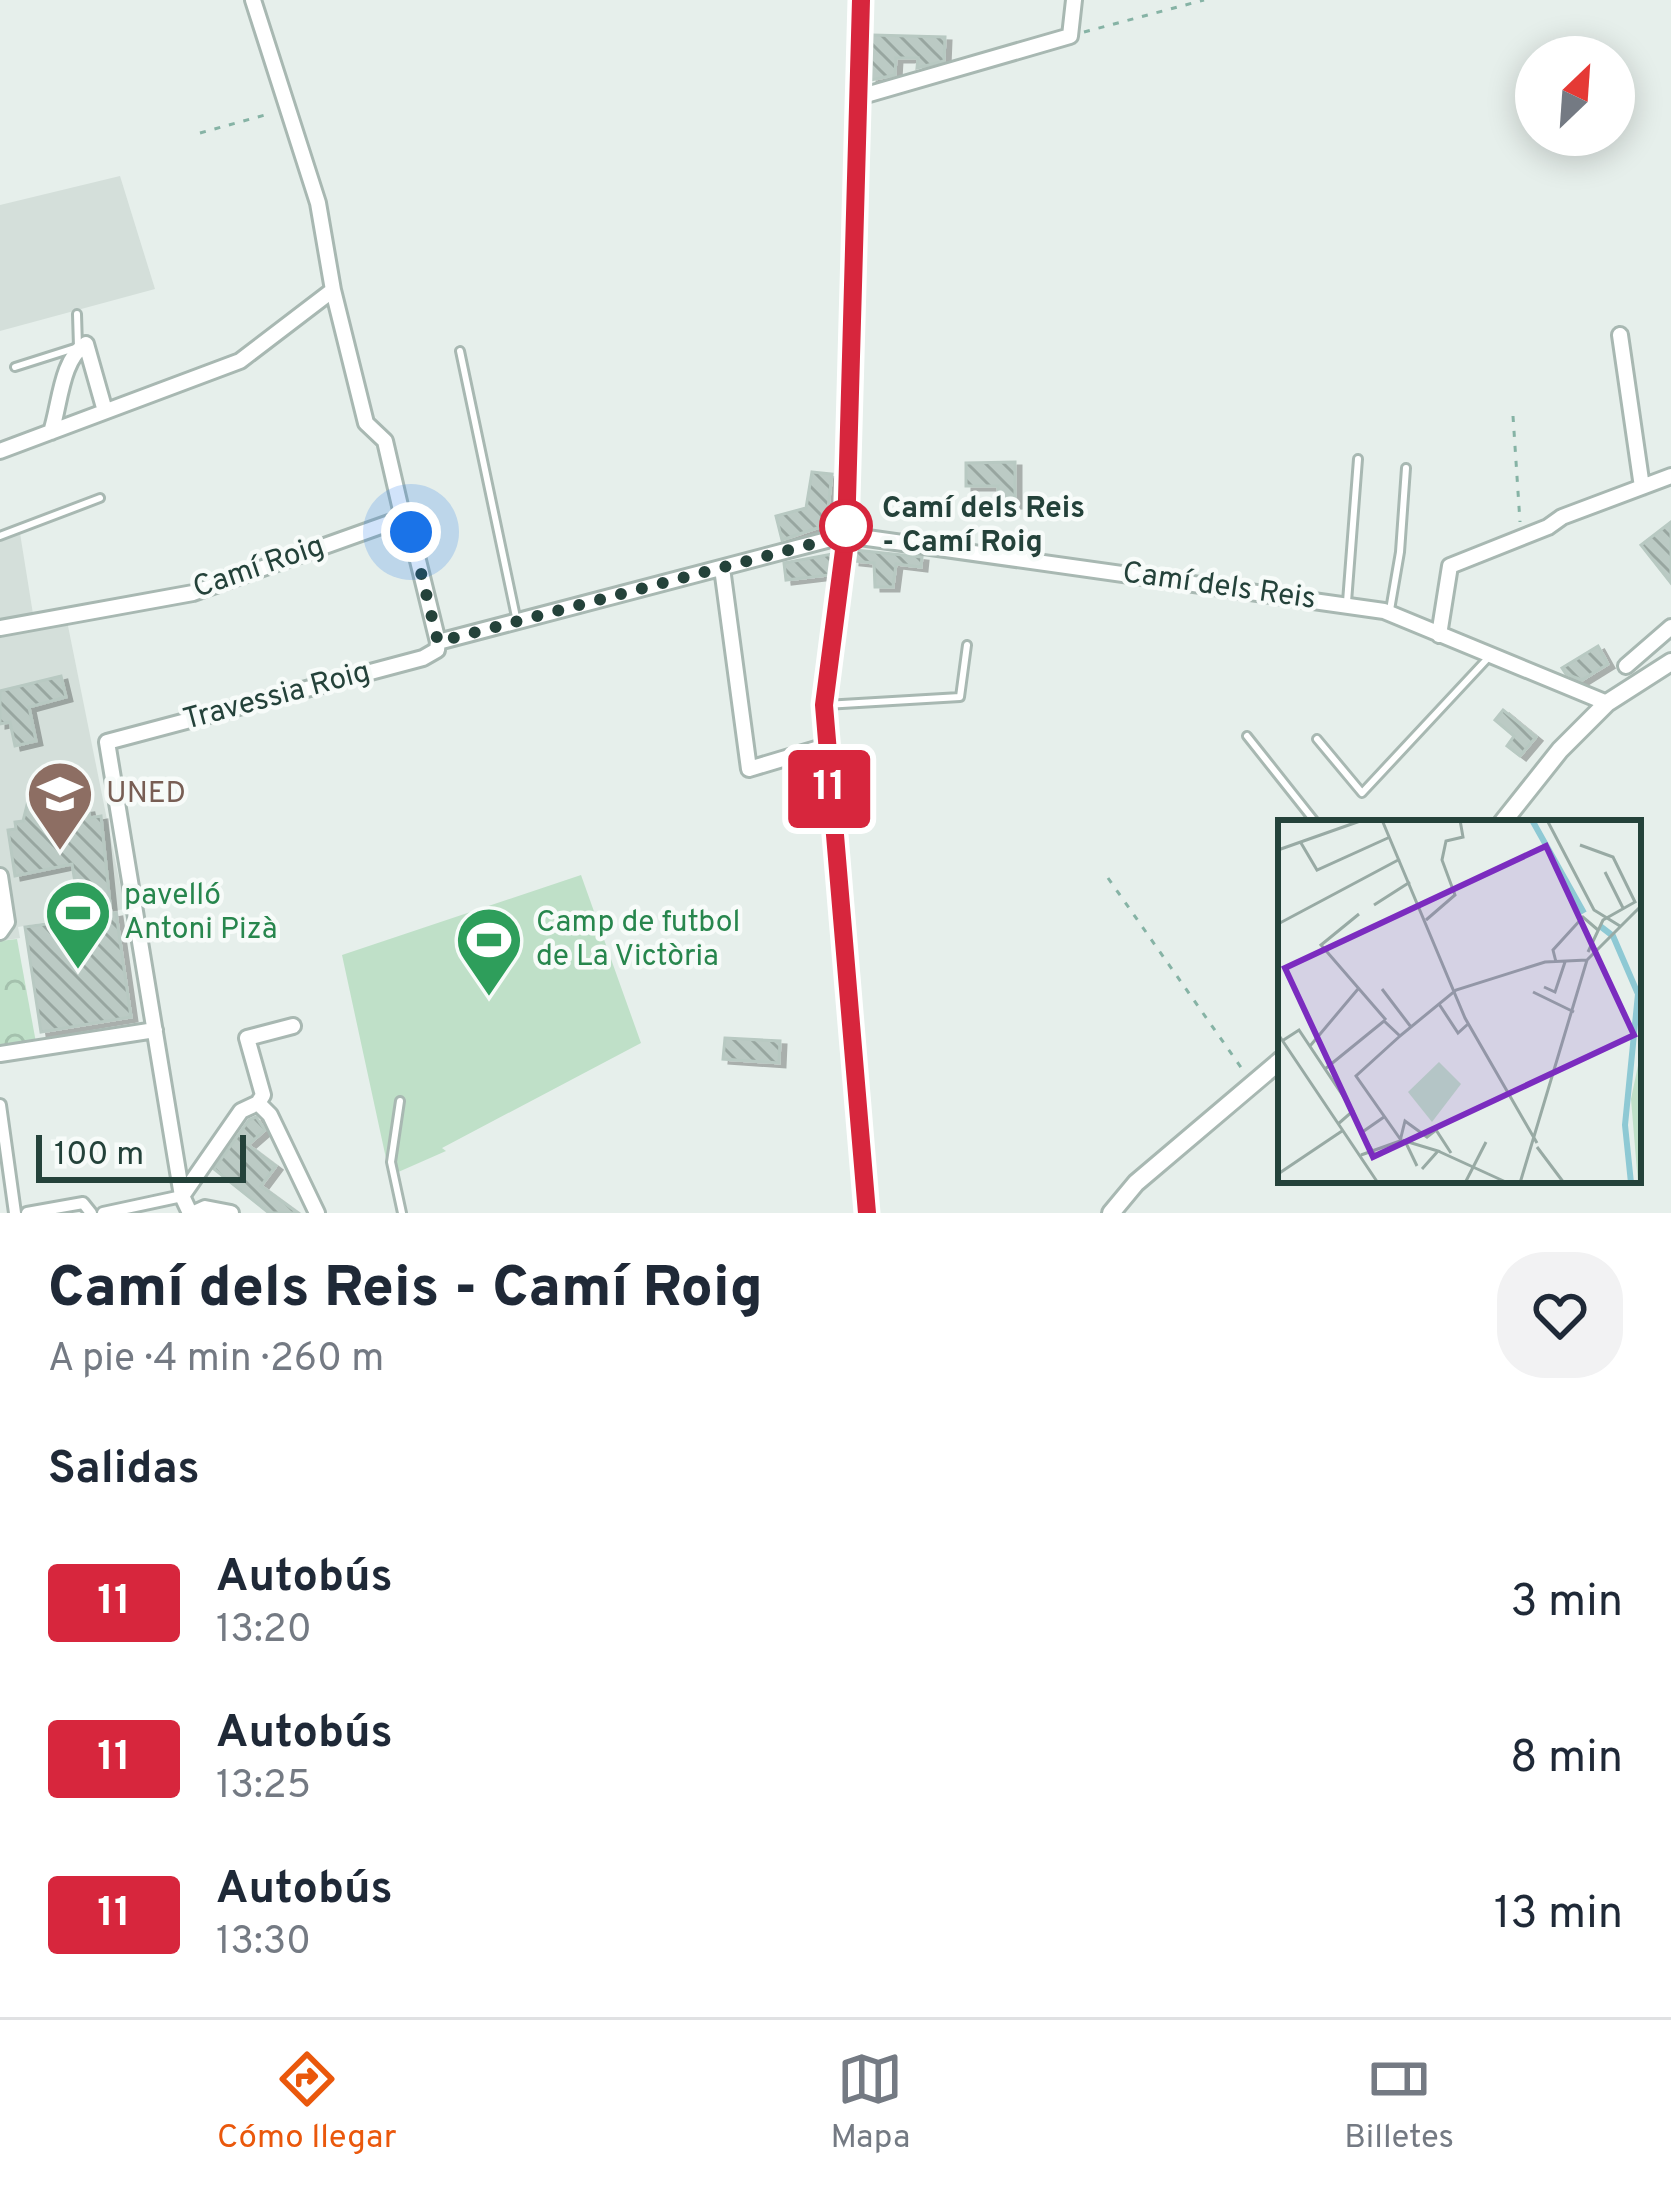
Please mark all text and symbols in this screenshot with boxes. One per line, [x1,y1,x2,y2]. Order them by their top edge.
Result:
north arrow [1515,36,1635,156]
map controls [1515,36,1635,156]
place label: Camí dels Reis - Camí Roig [882,491,1085,562]
marker: Camí dels Reis - Camí Roig [821,501,871,551]
your location [381,502,441,562]
street label: Camí Roig [189,528,329,608]
street label: Camí dels Reis [1120,555,1318,619]
street label: Travessia Roig [180,654,374,740]
line badge: 11 [775,750,883,828]
school or university icon: UNED [25,759,95,853]
text: 11 [812,762,846,815]
place label: UNED [106,776,186,813]
inset map [1278,820,1641,1183]
sports icon: pavelló Antoni Pizà [43,878,113,972]
place label: pavelló Antoni Pizà [124,878,277,949]
sports icon: Camp de futbol de La Victòria [454,905,524,999]
place label: Camp de futbol de La Victòria [536,905,740,976]
scale bar [36,1129,246,1182]
text: 100 m [54,1135,144,1177]
button: heart [1497,1252,1623,1378]
text: Camí dels Reis - Camí Roig [48,1255,763,1327]
text: A pie · 4 min · 260 m [48,1336,384,1385]
text: Salidas [48,1442,200,1499]
text: Autobús [216,1550,393,1607]
text: 3 min [1510,1575,1623,1632]
text: 11 [97,1576,131,1629]
text: 13:20 [216,1607,312,1656]
text: Autobús [216,1706,393,1763]
text: 8 min [1510,1731,1623,1788]
text: 11 [97,1732,131,1785]
text: 13:25 [216,1763,311,1812]
text: Autobús [216,1862,393,1919]
text: 13 min [1494,1887,1623,1944]
text: 11 [97,1888,131,1941]
text: 13:30 [216,1919,311,1968]
tab: Cómo llegar [217,2046,397,2160]
tab: Mapa [831,2046,910,2160]
tab: Billetes [1344,2046,1454,2160]

